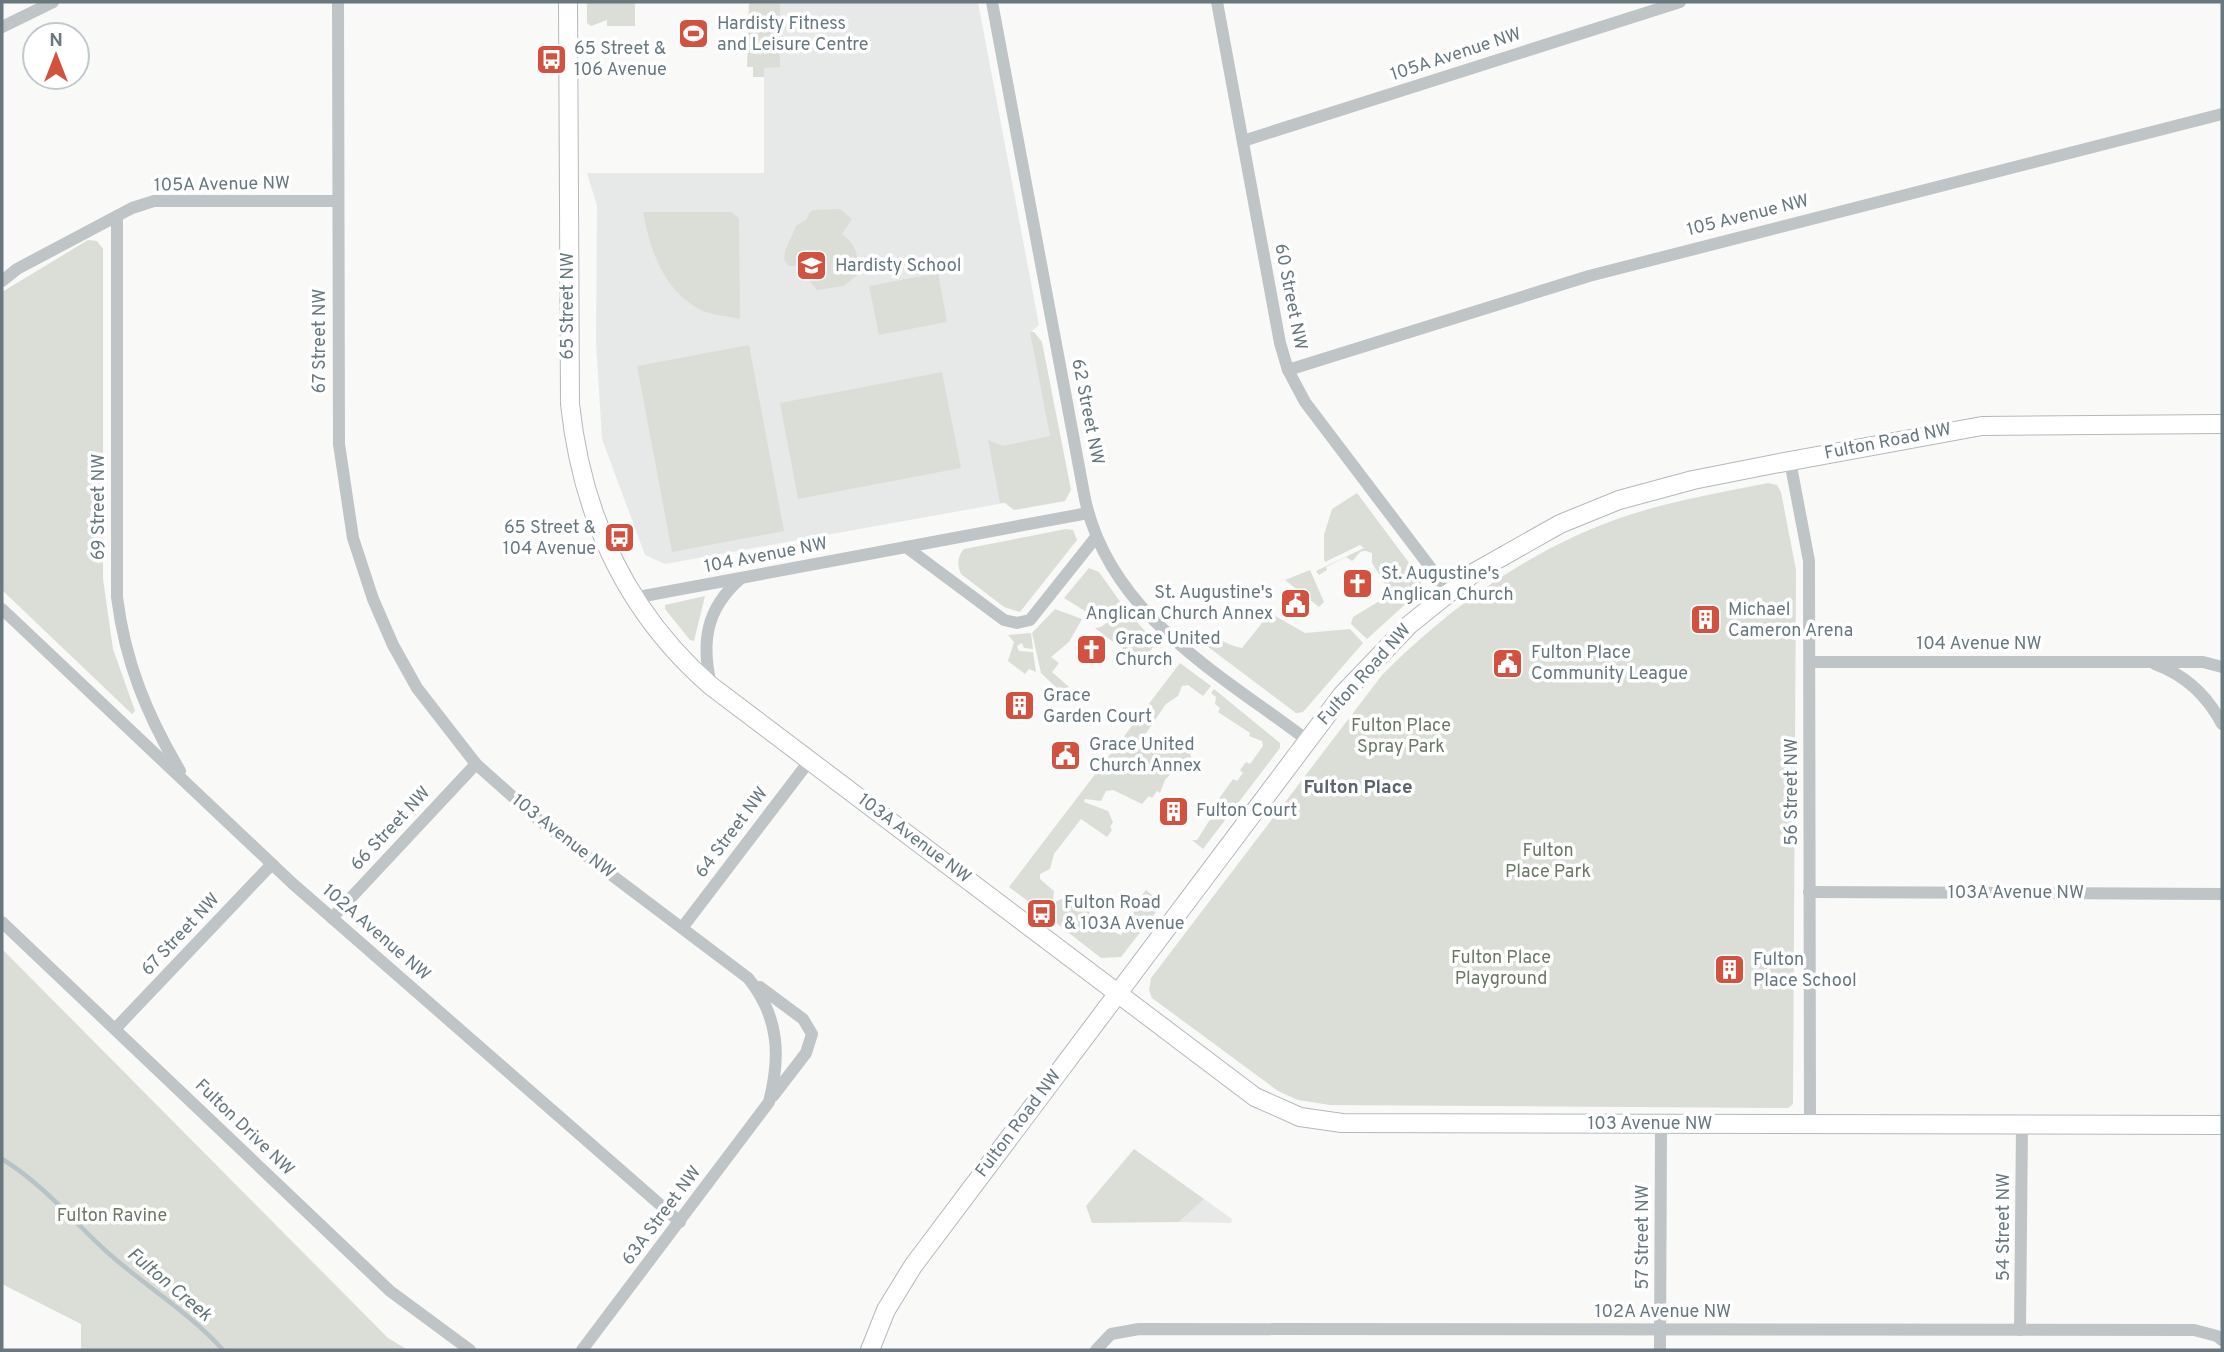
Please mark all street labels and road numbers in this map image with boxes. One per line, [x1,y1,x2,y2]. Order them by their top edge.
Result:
street label: 105A Avenue NW [1388,23,1524,87]
street label: 105A Avenue NW [154,172,290,198]
street label: 105 Avenue NW [1685,190,1811,242]
street label: 60 Street NW [1268,242,1312,352]
street label: 65 Street NW [557,252,580,360]
street label: 67 Street NW [309,289,332,393]
street label: 62 Street NW [1065,357,1109,467]
street label: Fulton Road NW [1823,418,1953,466]
street label: 69 Street NW [88,454,111,560]
street label: 104 Avenue NW [702,533,830,579]
street label: Fulton Road NW [1313,619,1417,731]
street label: 104 Avenue NW [1916,633,2042,656]
street label: 56 Street NW [1781,738,1804,846]
street label: 66 Street NW [346,782,436,876]
street label: 64 Street NW [690,783,774,883]
street label: 103A Avenue NW [853,789,975,889]
street label: 103 Avenue NW [507,790,619,884]
street label: 102A Avenue NW [317,880,435,986]
street label: 103A Avenue NW [1948,882,2084,905]
street label: 67 Street NW [137,889,225,981]
street label: Fulton Road NW [971,1066,1067,1182]
street label: Fulton Drive NW [189,1075,299,1181]
street label: 103 Avenue NW [1588,1113,1712,1136]
street label: 63A Street NW [617,1162,707,1270]
street label: 54 Street NW [1993,1173,2016,1281]
street label: 57 Street NW [1632,1184,1655,1290]
street label: 102A Avenue NW [1595,1301,1731,1324]

